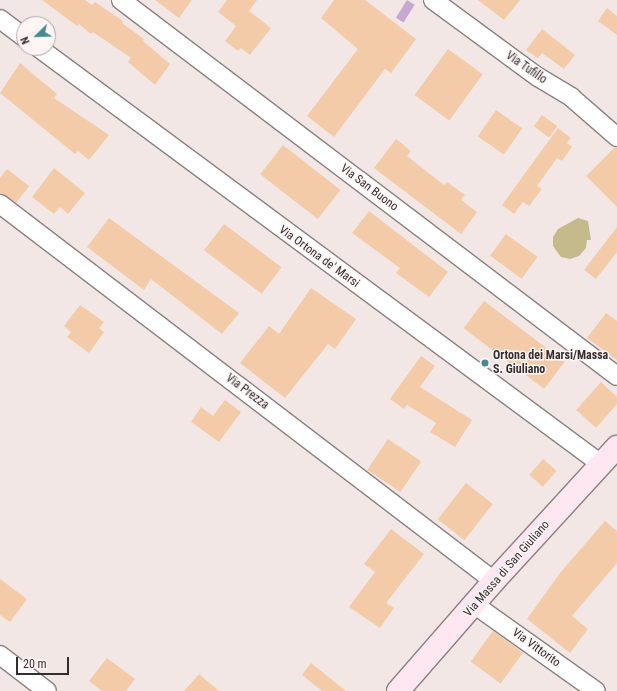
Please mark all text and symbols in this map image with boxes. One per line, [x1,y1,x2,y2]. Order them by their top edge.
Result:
north arrow [16,16,56,56]
text: N [18,35,33,46]
street label: Via Tufillo [503,49,549,87]
street label: Via San Buono [337,162,401,214]
street label: Via Ortona de' Marsi [276,223,362,291]
place label: Ortona dei Marsi/Massa S. Giuliano [493,349,608,377]
marker: Ortona dei Marsi/Massa S. Giuliano [480,358,490,368]
street label: Via Prezza [223,371,271,413]
street label: Via Massa di San Giuliano [461,518,553,620]
street label: Via Vittorito [509,626,563,670]
scale bar [18,649,71,675]
text: 20 m [23,657,47,671]

